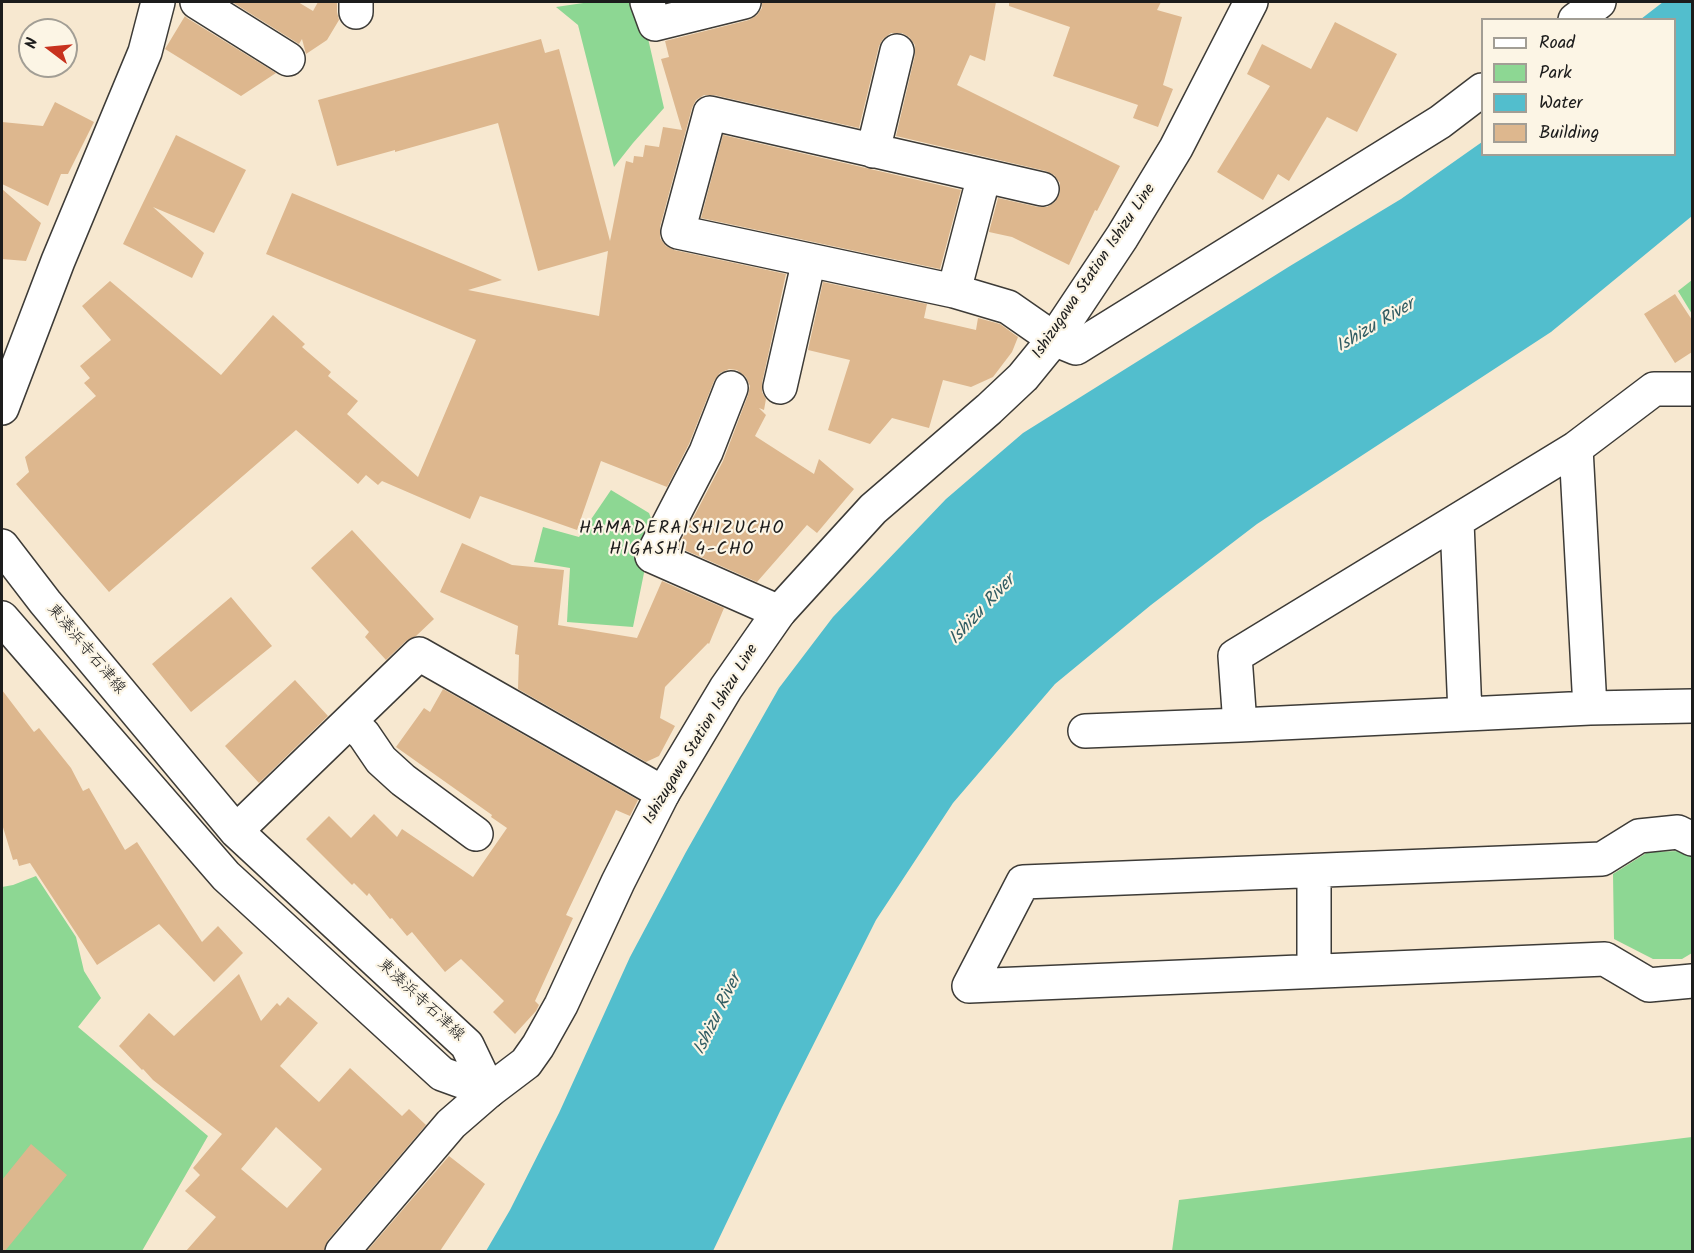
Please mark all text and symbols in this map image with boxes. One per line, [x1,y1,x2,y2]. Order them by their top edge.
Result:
north arrow [18,18,78,78]
legend [1481,18,1676,156]
text: Road [1539,29,1575,58]
text: N [19,35,46,52]
text: Park [1539,59,1572,88]
text: Water [1539,89,1583,118]
text: Building [1539,119,1599,148]
street label: Ishizugawa Station Ishizu Line [1029,181,1161,363]
water label: Ishizu River [1333,295,1419,359]
district label: HAMADERAISHIZUCHO HIGASHI 4-CHO [579,519,785,562]
water label: Ishizu River [945,572,1021,650]
street label: 東湊浜寺石津線 [42,601,128,699]
street label: Ishizugawa Station Ishizu Line [641,641,763,829]
street label: 東湊浜寺石津線 [372,956,468,1046]
water label: Ishizu River [690,971,748,1059]

